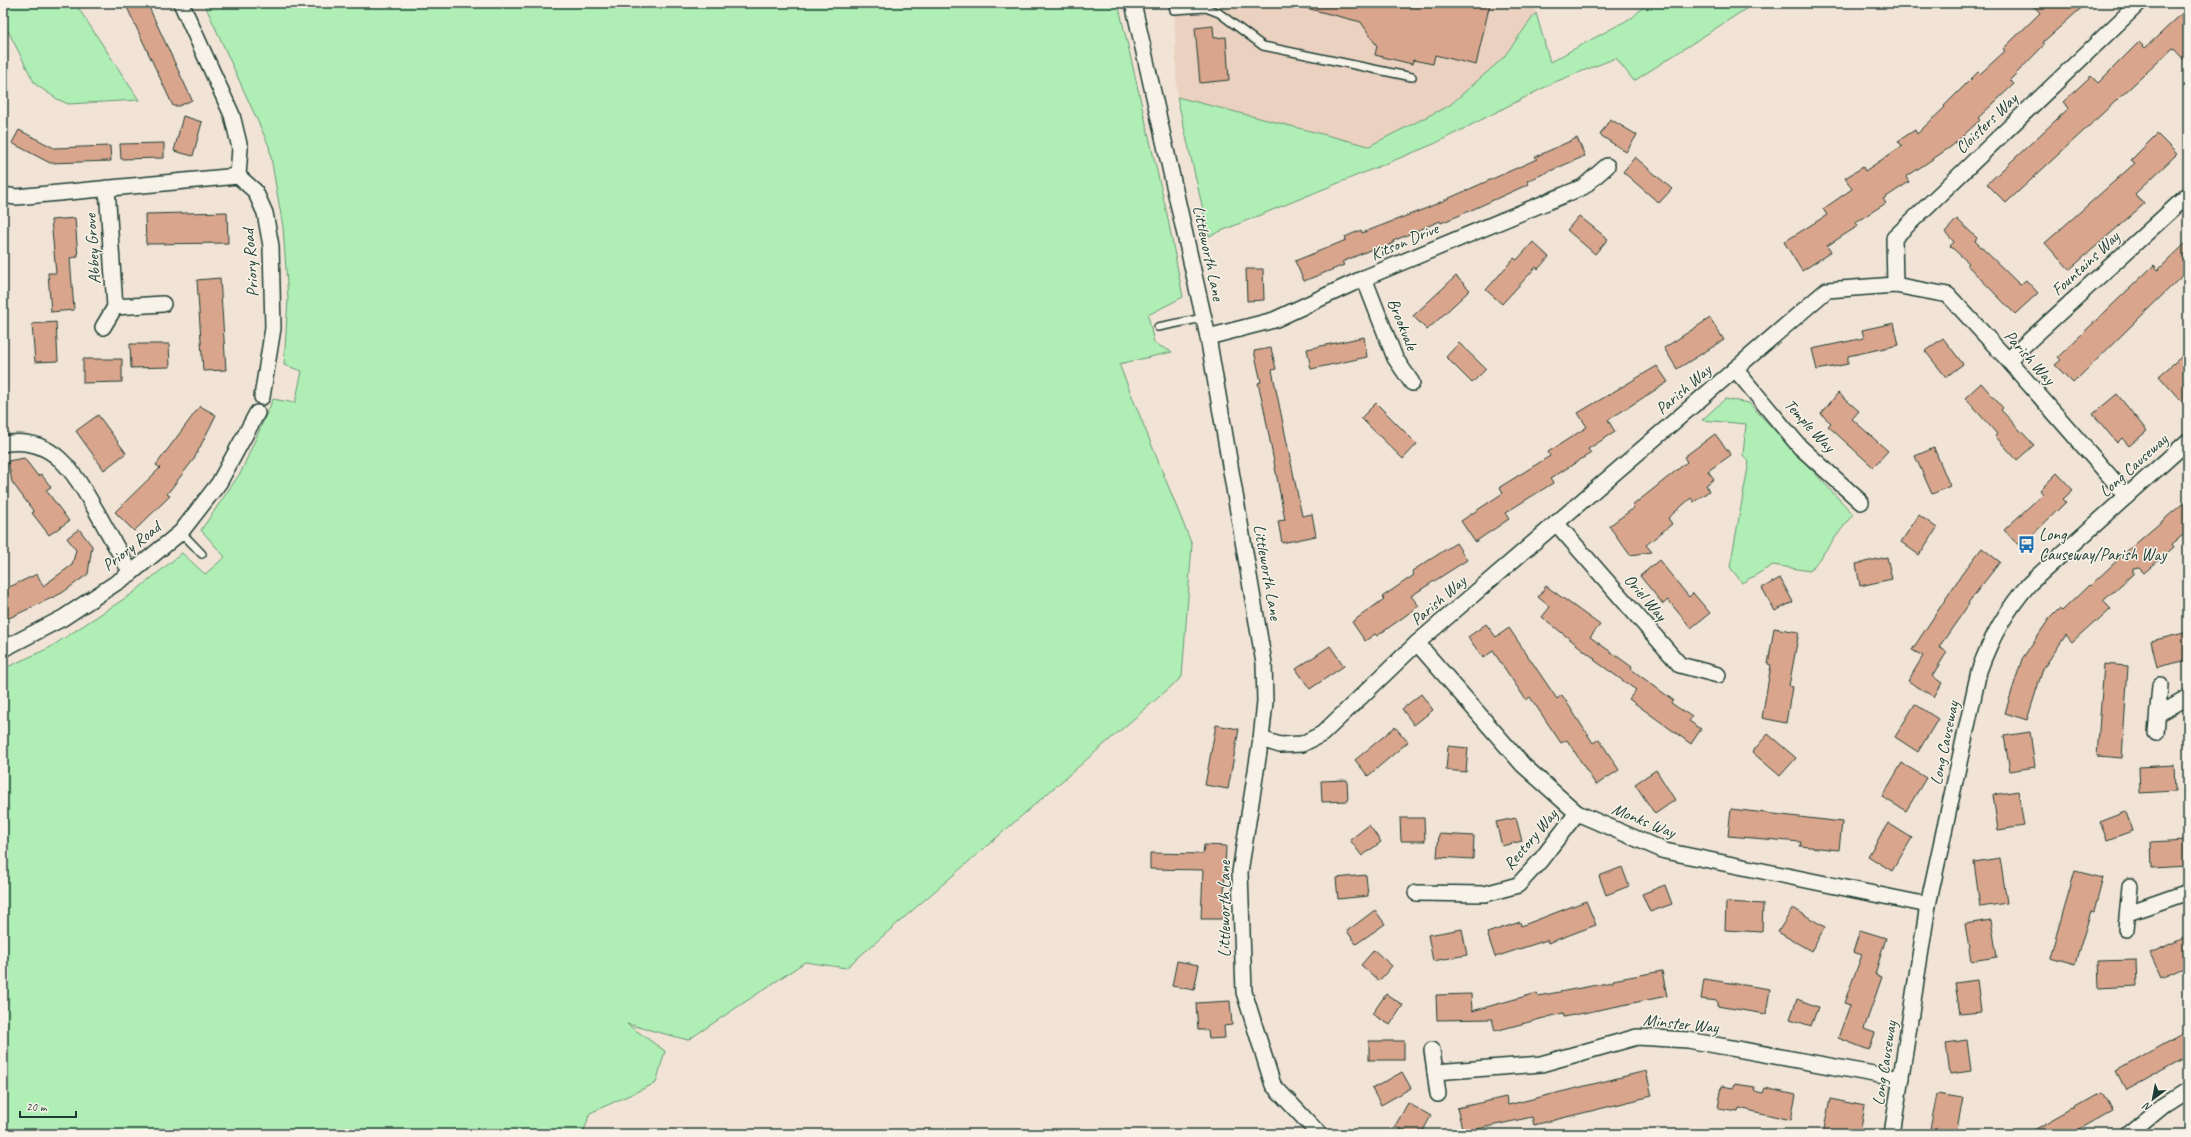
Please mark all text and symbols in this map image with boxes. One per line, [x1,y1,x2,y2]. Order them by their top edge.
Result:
street label: Cloisters Way [1951,88,2023,158]
street label: Littleworth Lane [1188,204,1229,304]
street label: Abbey Grove [79,212,105,285]
street label: Kitson Drive [1367,217,1443,265]
street label: Priory Road [237,226,263,298]
street label: Fountains Way [2047,226,2125,300]
street label: Brookvale [1383,295,1423,355]
street label: Parish Way [2000,326,2061,390]
street label: Parish Way [1651,359,1716,419]
street label: Temple Way [1780,394,1840,457]
street label: Long Causeway [2095,428,2173,502]
street label: Priory Road [98,516,167,576]
street label: Littleworth Lane [1249,523,1286,623]
place label: Long Causeway/Parish Way [2039,524,2167,565]
bus stop icon: Long Causeway/Parish Way [2016,534,2036,554]
street label: Parish Way [1406,570,1471,630]
street label: Oriel Way [1620,570,1672,626]
street label: Long Causeway [1925,698,1964,787]
street label: Monks Way [1609,798,1680,843]
street label: Rectory Way [1499,804,1563,874]
street label: Littleworth Lane [1214,859,1235,957]
street label: Minster Way [1642,1009,1721,1038]
street label: Long Causeway [1867,1018,1902,1107]
north arrow [2133,1079,2173,1119]
scale bar [20,1093,76,1119]
text: 20 m [26,1099,48,1115]
text: N [2139,1099,2154,1115]

